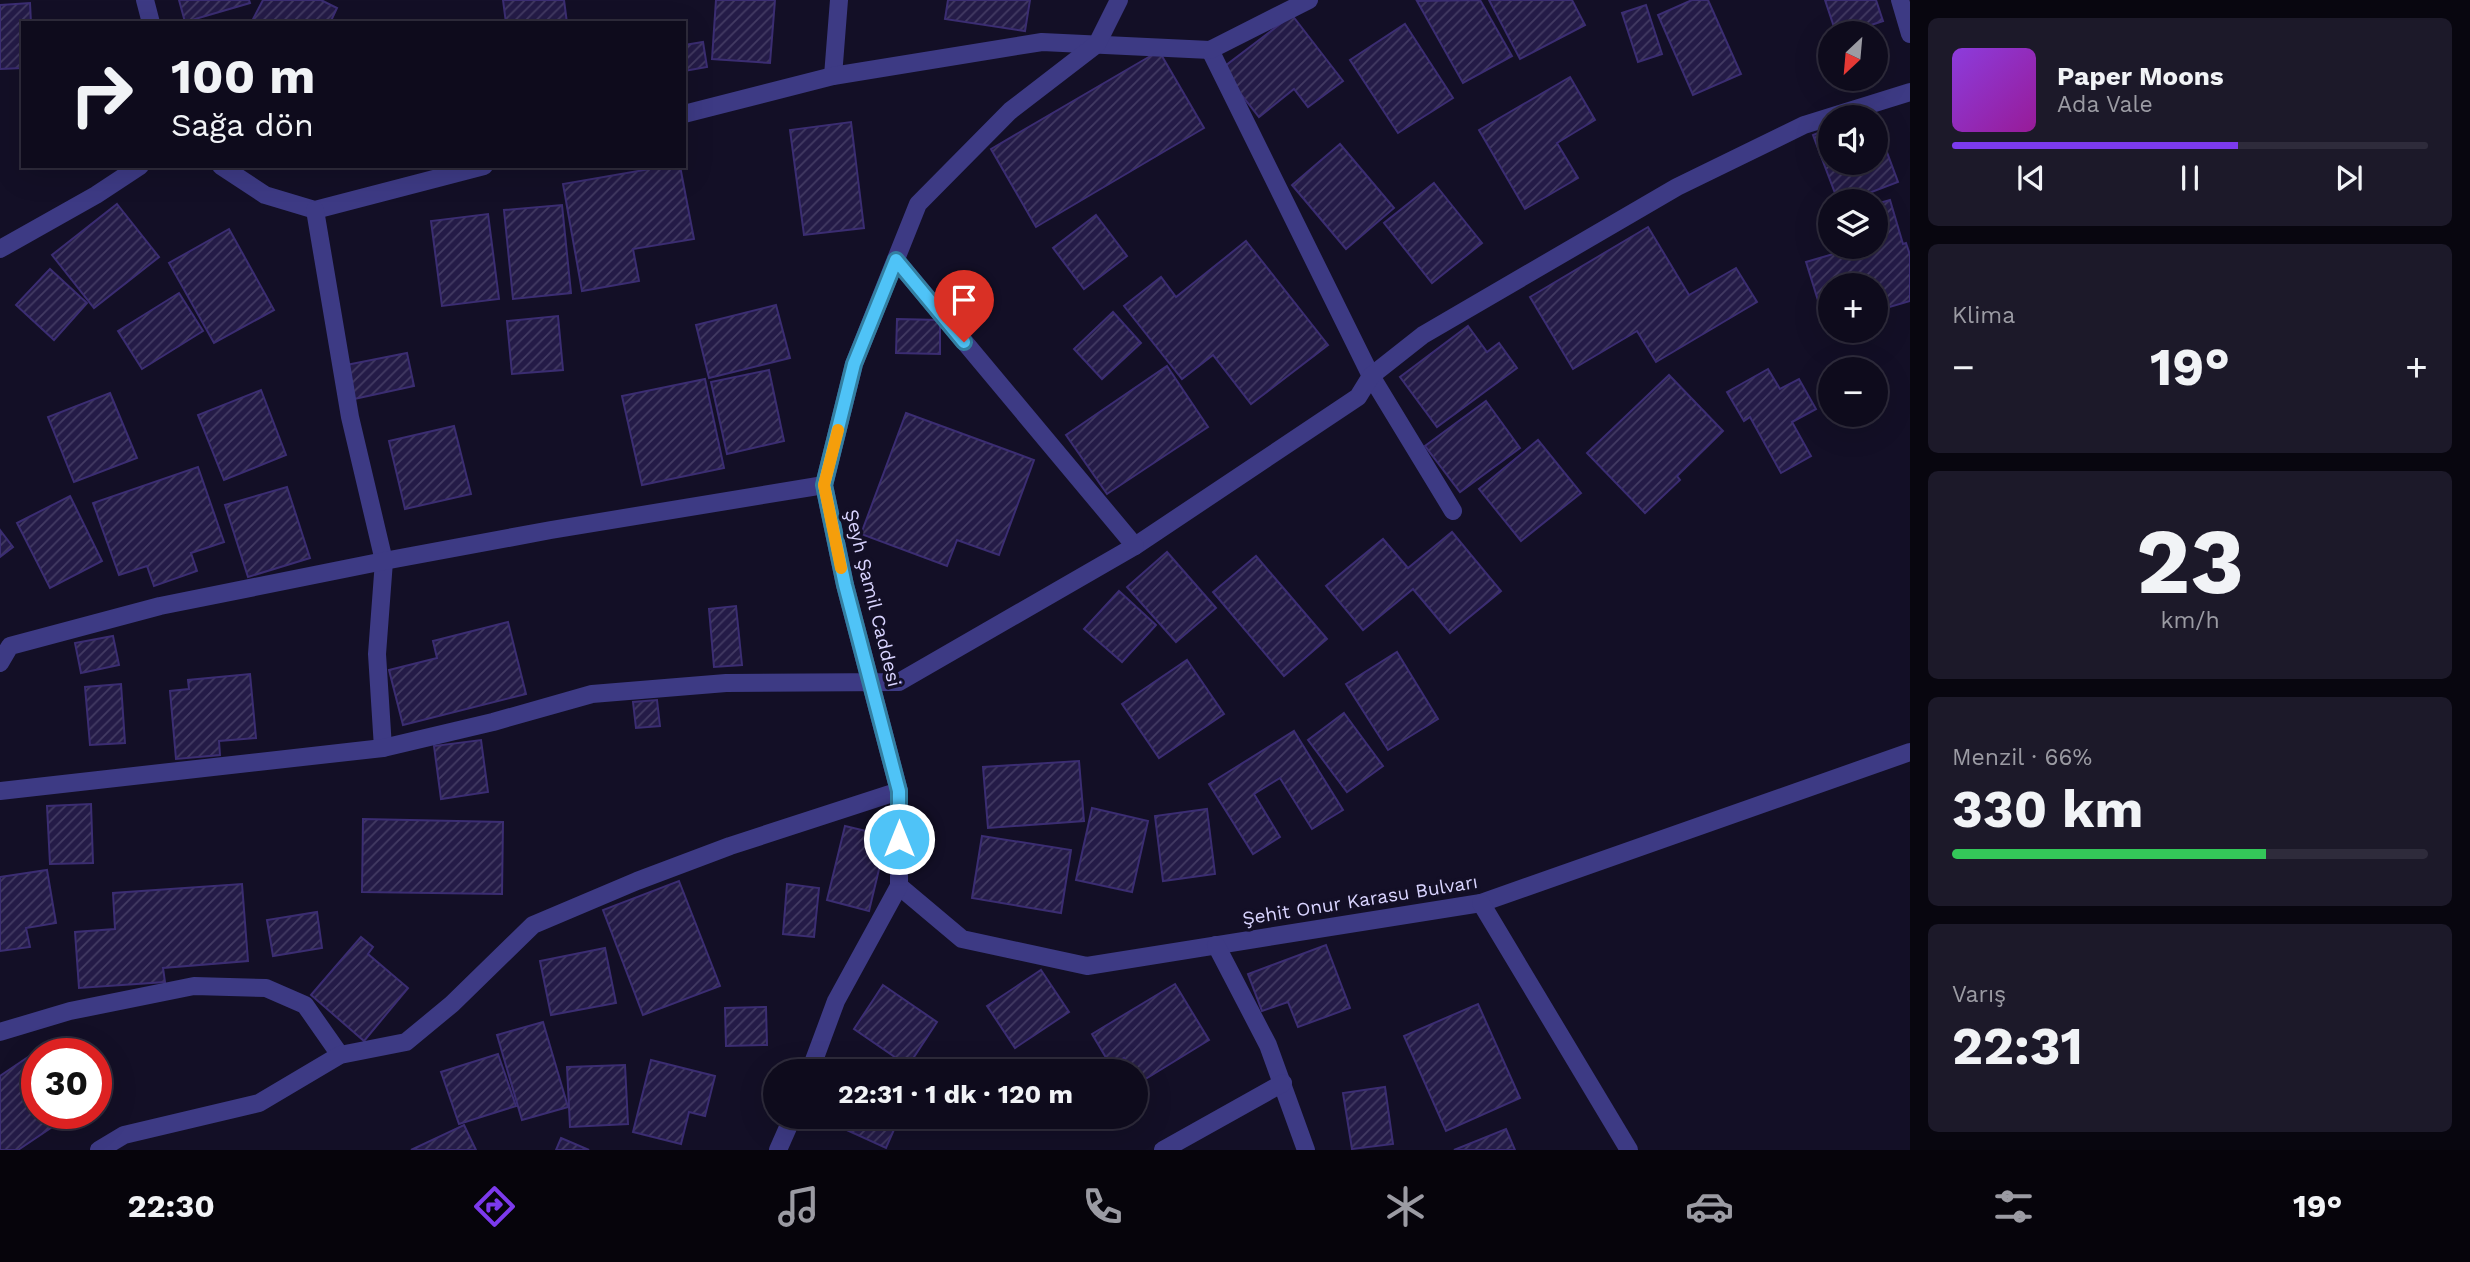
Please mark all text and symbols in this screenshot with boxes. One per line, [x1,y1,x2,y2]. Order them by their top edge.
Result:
north arrow [1818,21,1888,91]
map controls [1818,21,1888,427]
text: 100 m [171,47,315,105]
icon: right [56,49,147,140]
text: Paper Moons [2057,61,2224,91]
text: Ada Vale [2057,91,2153,118]
button: sound [1818,105,1888,175]
text: Sağa dön [171,106,314,144]
icon: previous [2012,159,2050,197]
icon: pause [2171,159,2209,197]
icon: next [2330,159,2368,197]
button: layers [1818,189,1888,259]
pin [934,270,994,342]
button: + [1818,273,1888,343]
icon: arrive [945,281,983,319]
text: Klima [1952,302,2015,329]
text: 19° [2150,337,2230,398]
text: − [1952,345,1975,389]
text: + [2405,345,2428,389]
button: − [1818,357,1888,427]
street label: Şeyh Şamil Caddesi [840,507,906,689]
text: 23 [2136,508,2244,615]
text: km/h [2160,607,2220,634]
text: Menzil · 66% [1952,744,2092,771]
text: 330 km [1952,779,2143,840]
position arrow [862,802,936,876]
street label: Şehit Onur Karasu Bulvarı [1241,870,1479,930]
text: Varış [1952,981,2006,1008]
text: 22:31 [1952,1016,2083,1077]
speed limit sign: 30 [21,1038,112,1129]
text: 22:31 · 1 dk · 120 m [838,1079,1073,1109]
icon: directions [470,1182,519,1231]
icon: music [774,1182,823,1231]
icon: phone [1078,1182,1127,1231]
icon: climate [1381,1182,1430,1231]
icon: car [1685,1182,1734,1231]
icon: filters [1989,1182,2038,1231]
text: 22:30 [127,1187,215,1225]
text: 19° [2293,1187,2342,1225]

